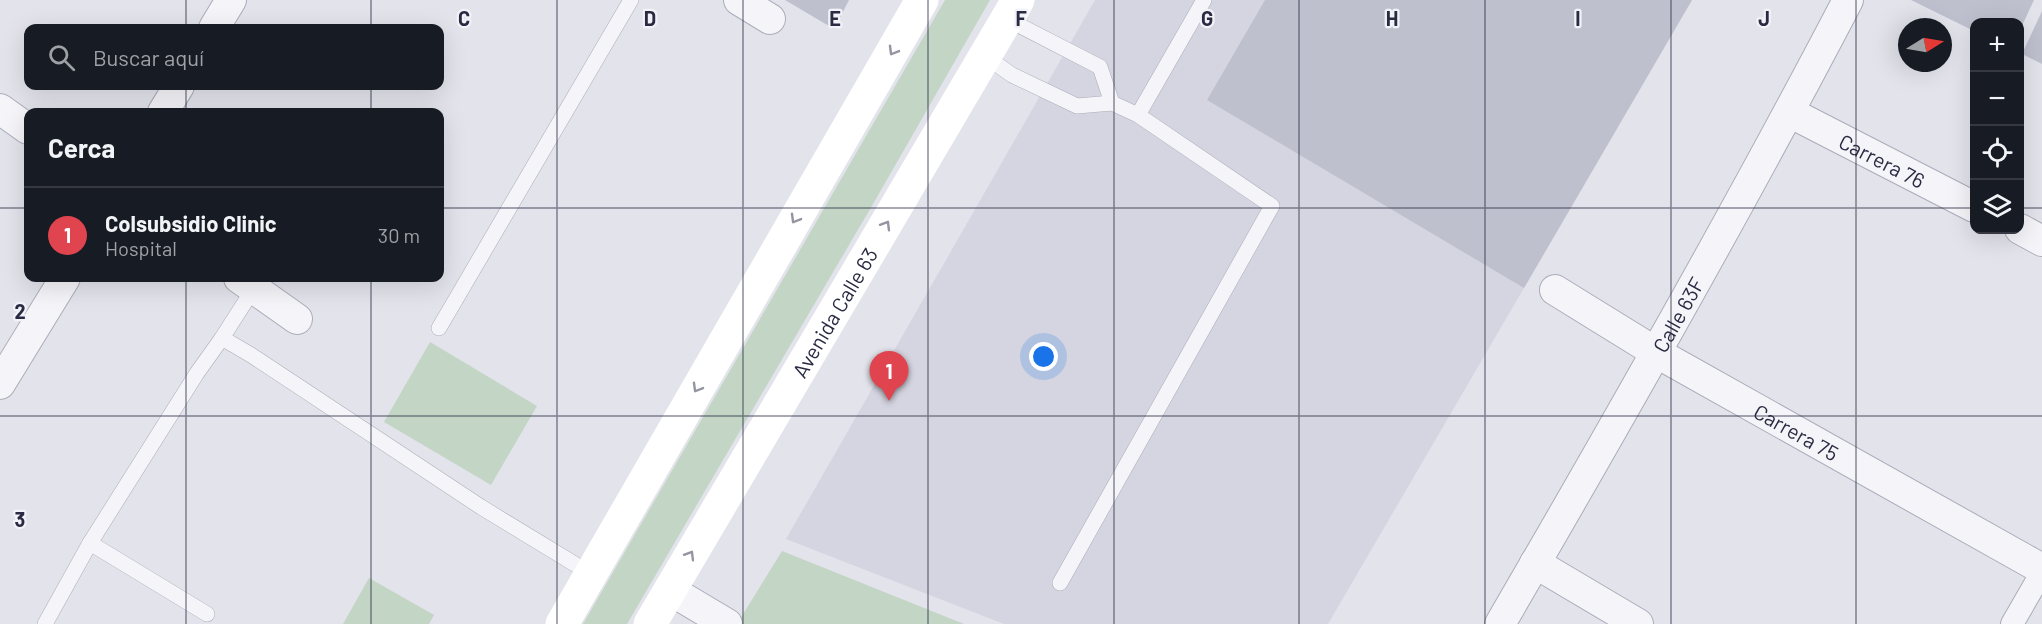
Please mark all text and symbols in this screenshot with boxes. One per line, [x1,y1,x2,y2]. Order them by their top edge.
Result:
text: C [458,6,470,30]
text: D [644,6,656,30]
text: E [829,6,841,30]
text: F [1015,6,1027,30]
text: G [1201,6,1213,30]
text: H [1386,6,1398,30]
text: I [1575,6,1581,30]
text: J [1758,6,1770,30]
north arrow [1898,18,1952,72]
map controls [1970,18,2024,234]
button: + [1970,18,2024,72]
search box [24,24,444,90]
icon: search [45,41,78,74]
text: Buscar aquí [93,44,204,70]
one-way arrow [888,45,900,55]
button: − [1970,72,2024,126]
button: locate [1970,126,2024,180]
street label: Carrera 76 [1835,128,1930,192]
text: Cerca [48,132,115,163]
button: layers [1970,180,2024,234]
text: Colsubsidio Clinic [105,210,277,236]
one-way arrow [791,213,802,224]
one-way arrow [878,221,890,231]
text: 1 [64,223,71,247]
text: 30 m [378,223,420,247]
text: Hospital [105,236,177,260]
street label: Avenida Calle 63 [786,243,882,381]
street label: Calle 63F [1647,272,1708,356]
text: 2 [14,299,26,323]
your location [1029,342,1058,371]
pin: 1 [870,352,908,401]
one-way arrow [693,382,705,392]
street label: Carrera 75 [1750,398,1843,465]
text: 3 [15,507,25,531]
one-way arrow [683,551,695,561]

